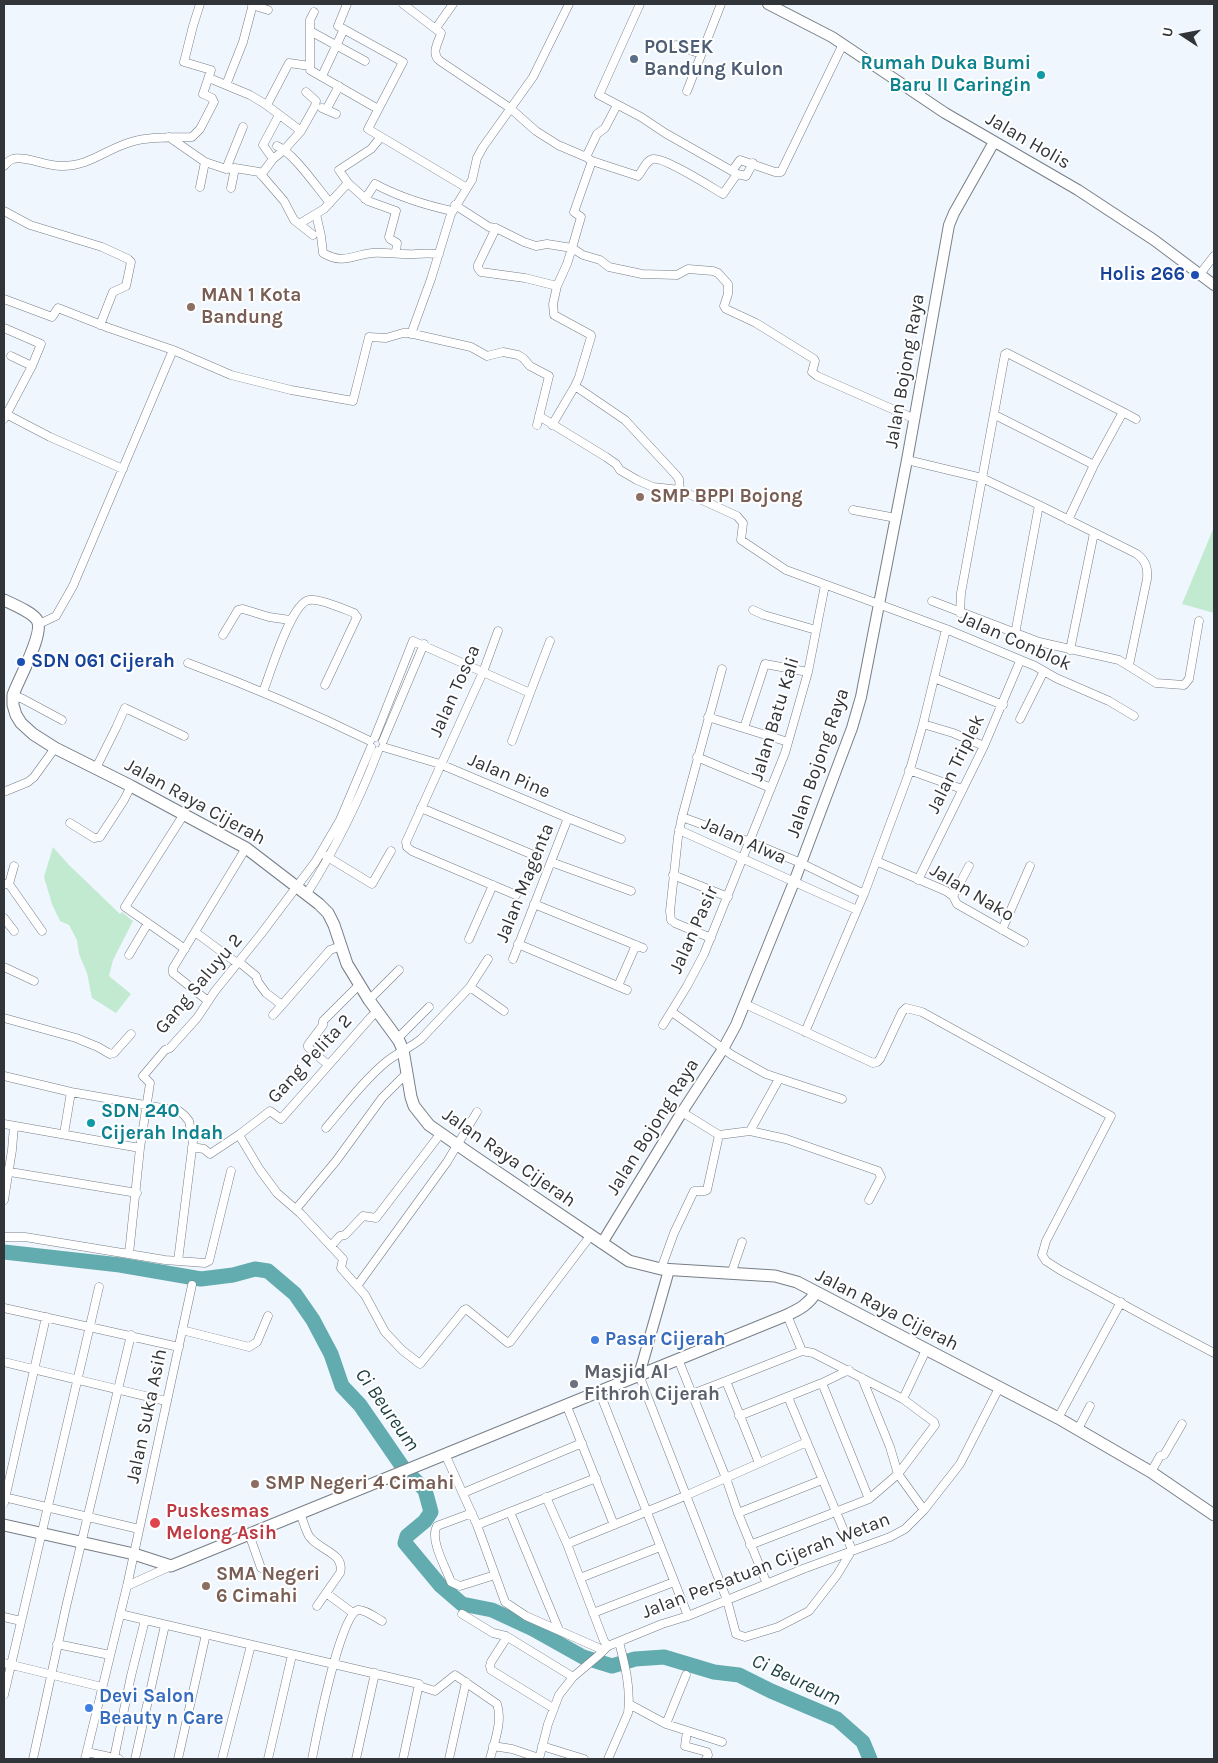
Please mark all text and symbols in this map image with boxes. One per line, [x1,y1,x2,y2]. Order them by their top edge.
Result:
north arrow [1158,10,1208,60]
text: U [1159,26,1177,38]
place label: POLSEK Bandung Kulon [644,37,783,81]
marker: POLSEK Bandung Kulon [628,53,640,65]
place label: Rumah Duka Bumi Baru II Caringin [860,53,1031,97]
marker: Rumah Duka Bumi Baru II Caringin [1035,69,1047,81]
street label: Jalan Holis [982,108,1074,174]
place label: Holis 266 [1099,264,1185,286]
marker: Holis 266 [1189,269,1201,281]
place label: MAN 1 Kota Bandung [201,285,301,329]
street label: Jalan Bojong Raya [880,292,930,450]
marker: MAN 1 Kota Bandung [185,301,197,313]
place label: SMP BPPI Bojong [650,486,803,508]
marker: SMP BPPI Bojong [634,491,646,503]
street label: Jalan Conblok [955,606,1075,676]
street label: Jalan Tosca [425,641,485,741]
place label: SDN 061 Cijerah [31,651,175,673]
street label: Jalan Batu Kali [745,654,805,784]
marker: SDN 061 Cijerah [15,656,27,668]
street label: Jalan Bojong Raya [782,685,854,841]
street label: Jalan Triplek [922,711,990,817]
street label: Jalan Pine [464,748,554,804]
street label: Jalan Raya Cijerah [121,754,269,850]
street label: Jalan Alwa [698,812,790,870]
street label: Jalan Magenta [491,820,559,946]
street label: Jalan Nako [926,859,1018,927]
street label: Jalan Pasir [665,883,723,977]
street label: Gang Saluyu 2 [150,929,248,1039]
street label: Gang Pelita 2 [263,1010,357,1108]
street label: Jalan Bojong Raya [602,1055,704,1199]
place label: SDN 240 Cijerah Indah [101,1101,223,1145]
street label: Jalan Raya Cijerah [438,1103,580,1213]
marker: SDN 240 Cijerah Indah [85,1117,97,1129]
street label: Jalan Raya Cijerah [812,1264,962,1356]
place label: Pasar Cijerah [605,1329,726,1351]
marker: Pasar Cijerah [589,1334,601,1346]
street label: Jalan Suka Asih [122,1347,172,1485]
place label: Masjid Al Fithroh Cijerah [584,1362,720,1406]
water label: Ci Beureum [350,1364,424,1456]
marker: Masjid Al Fithroh Cijerah [568,1378,580,1390]
place label: SMP Negeri 4 Cimahi [265,1473,454,1495]
marker: SMP Negeri 4 Cimahi [249,1478,261,1490]
place label: Puskesmas Melong Asih [166,1501,277,1545]
street label: Jalan Persatuan Cijerah Wetan [639,1508,893,1624]
marker: Puskesmas Melong Asih [148,1516,162,1530]
place label: SMA Negeri 6 Cimahi [216,1564,320,1608]
marker: SMA Negeri 6 Cimahi [200,1580,212,1592]
water label: Ci Beureum [747,1649,845,1711]
place label: Devi Salon Beauty n Care [99,1686,224,1730]
marker: Devi Salon Beauty n Care [83,1702,95,1714]

